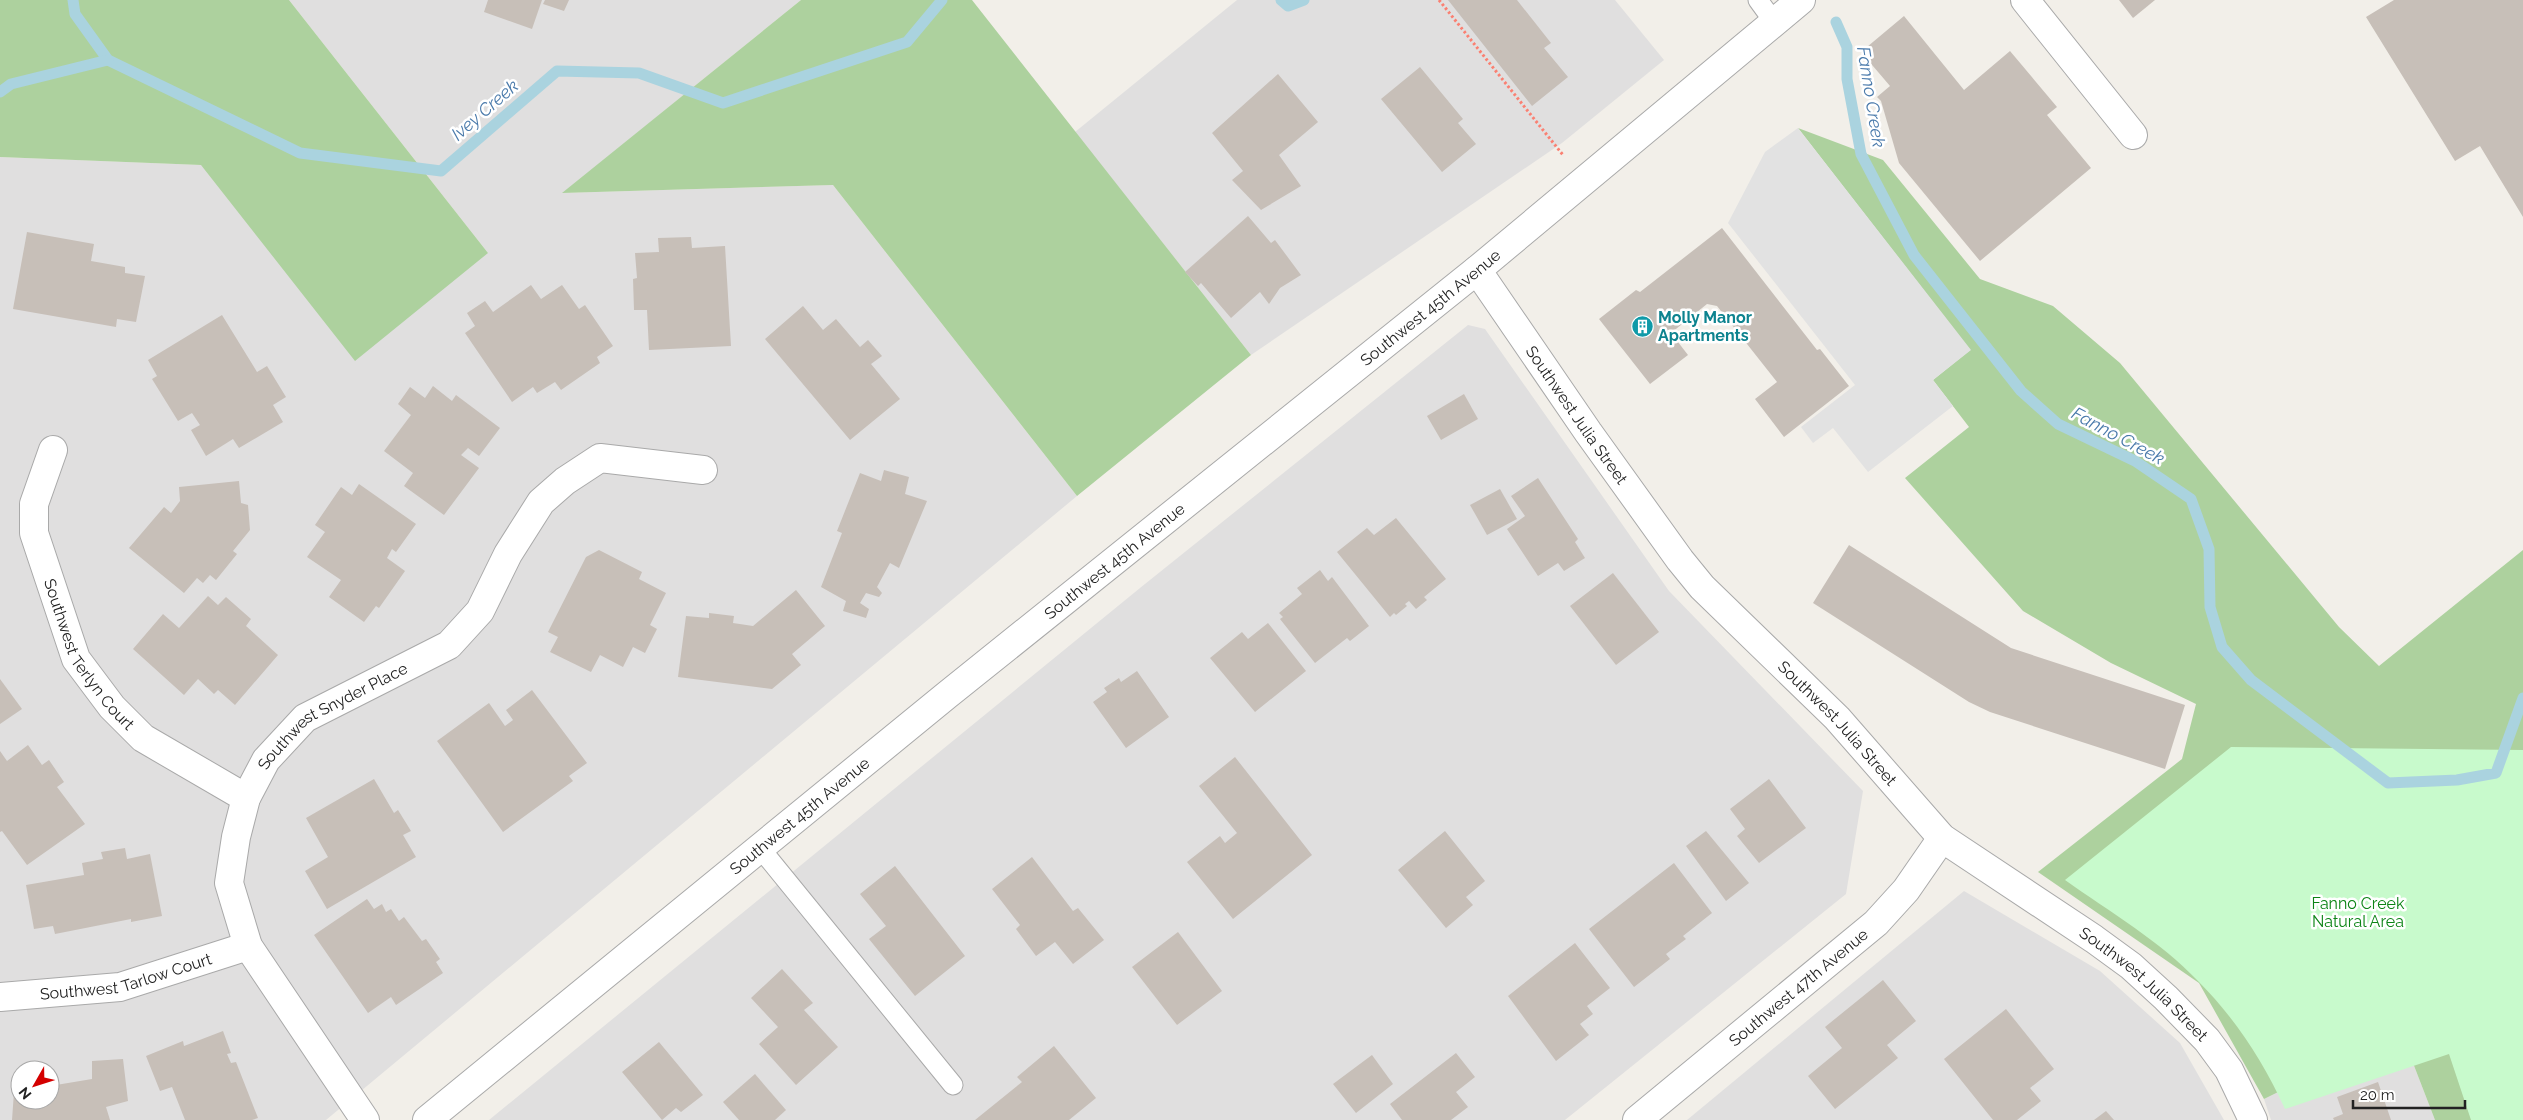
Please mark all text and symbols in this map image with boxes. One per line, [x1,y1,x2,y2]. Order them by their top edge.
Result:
water label: Fanno Creek [1853,45,1890,149]
water label: Ivey Creek [447,75,523,144]
street label: Southwest 45th Avenue [1357,246,1504,370]
place label: Molly Manor Apartments [1658,308,1752,345]
building icon: Molly Manor Apartments [1630,314,1654,338]
street label: Southwest Julia Street [1522,342,1632,489]
water label: Fanno Creek [2068,402,2169,469]
street label: Southwest 45th Avenue [1041,499,1189,623]
street label: Southwest Terlyn Court [40,576,139,734]
street label: Southwest Julia Street [1774,657,1901,790]
street label: Southwest Snyder Place [254,659,411,773]
street label: Southwest 45th Avenue [726,753,873,879]
park label: Fanno Creek Natural Area [2312,894,2405,931]
street label: Southwest Julia Street [2076,923,2212,1046]
street label: Southwest 47th Avenue [1725,925,1872,1050]
street label: Southwest Tarlow Court [39,949,215,1004]
north arrow [10,1060,60,1110]
scale bar [2353,1078,2466,1110]
text: N [15,1084,34,1102]
text: 20 m [2360,1086,2395,1104]

